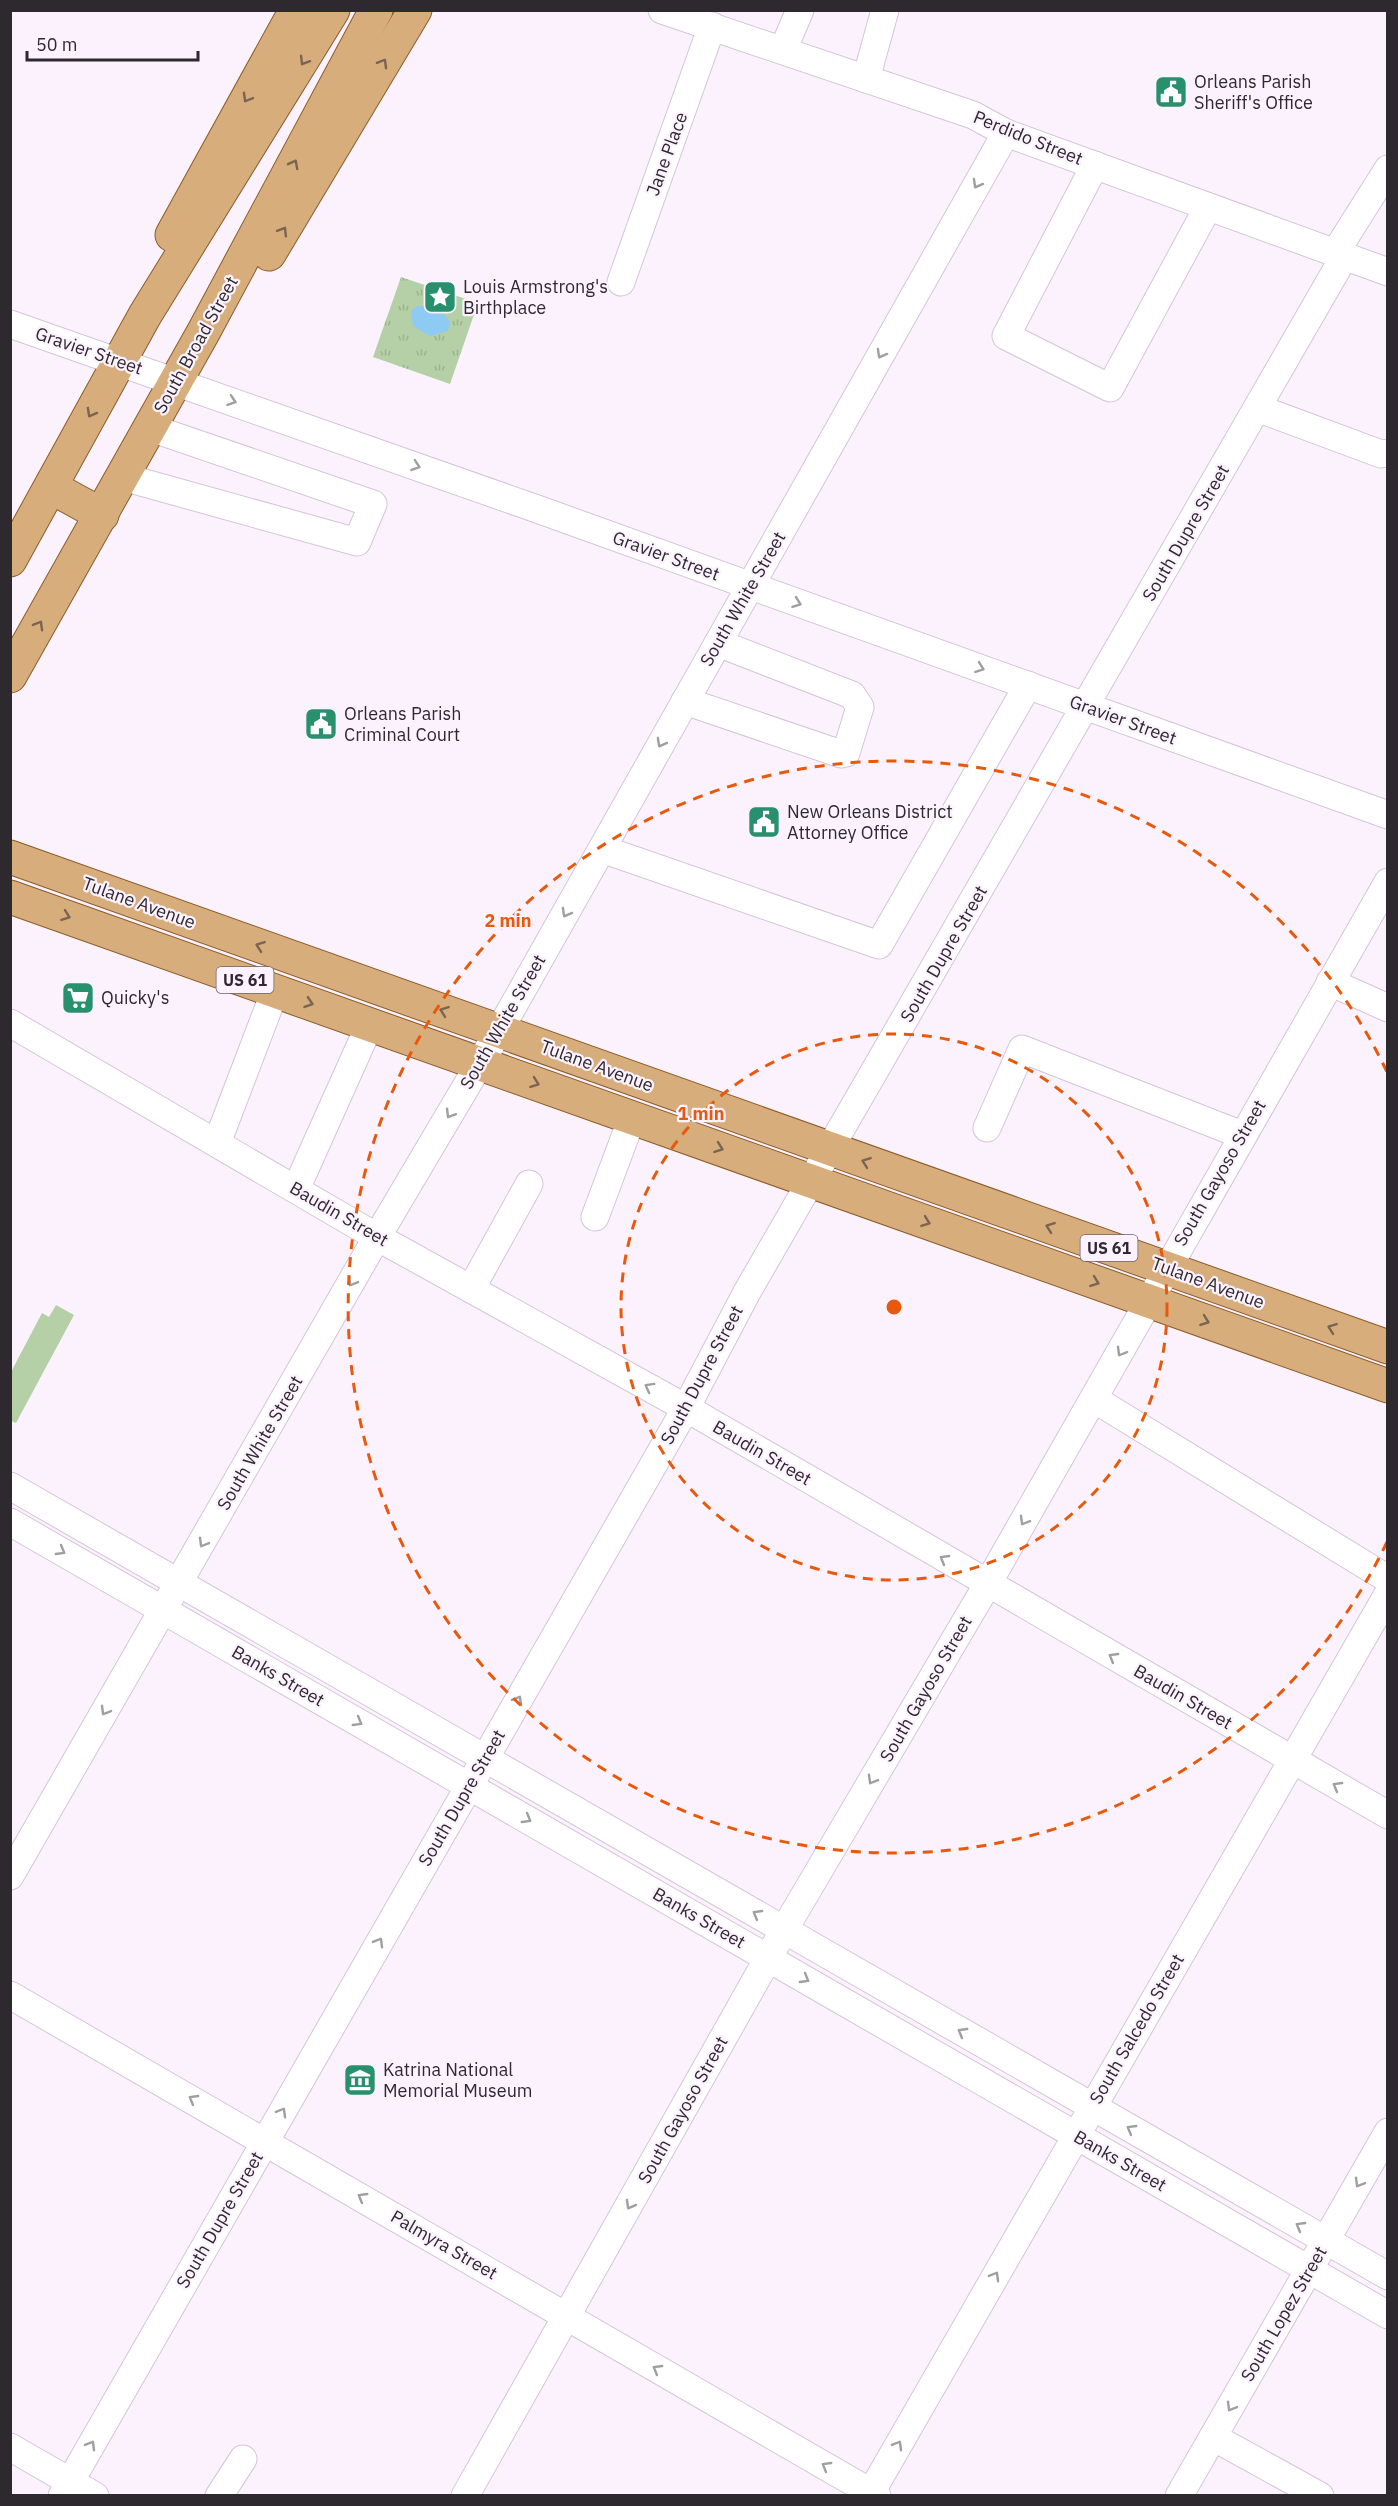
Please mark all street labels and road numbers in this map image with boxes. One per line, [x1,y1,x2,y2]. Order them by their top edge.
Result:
street label: Perdido Street [970,105,1086,170]
street label: Jane Place [641,109,692,199]
street label: South Broad Street [148,272,243,417]
street label: Gravier Street [32,321,146,380]
street label: South Dupre Street [1137,460,1234,605]
street label: Gravier Street [610,526,723,585]
street label: South White Street [695,527,791,670]
street label: Gravier Street [1067,690,1180,749]
street label: Tulane Avenue [80,871,199,934]
street label: South Dupre Street [895,881,992,1026]
street label: South White Street [455,950,551,1093]
road number: US 61 [216,967,274,993]
street label: Tulane Avenue [538,1034,657,1097]
street label: South Gayoso Street [1168,1096,1271,1250]
street label: Baudin Street [286,1176,393,1251]
road number: US 61 [1080,1235,1138,1261]
street label: Tulane Avenue [1149,1251,1268,1314]
street label: South Dupre Street [655,1301,748,1448]
street label: South White Street [212,1371,308,1514]
street label: Baudin Street [709,1415,816,1490]
street label: South Gayoso Street [874,1612,977,1766]
street label: Banks Street [228,1640,329,1711]
street label: Baudin Street [1130,1659,1237,1734]
street label: South Dupre Street [413,1725,510,1870]
street label: Banks Street [649,1882,750,1953]
street label: South Salcedo Street [1084,1950,1189,2108]
street label: South Gayoso Street [633,2032,733,2188]
street label: Banks Street [1070,2125,1171,2196]
street label: South Dupre Street [171,2147,268,2292]
street label: Palmyra Street [387,2205,502,2284]
street label: South Lopez Street [1235,2242,1332,2386]

